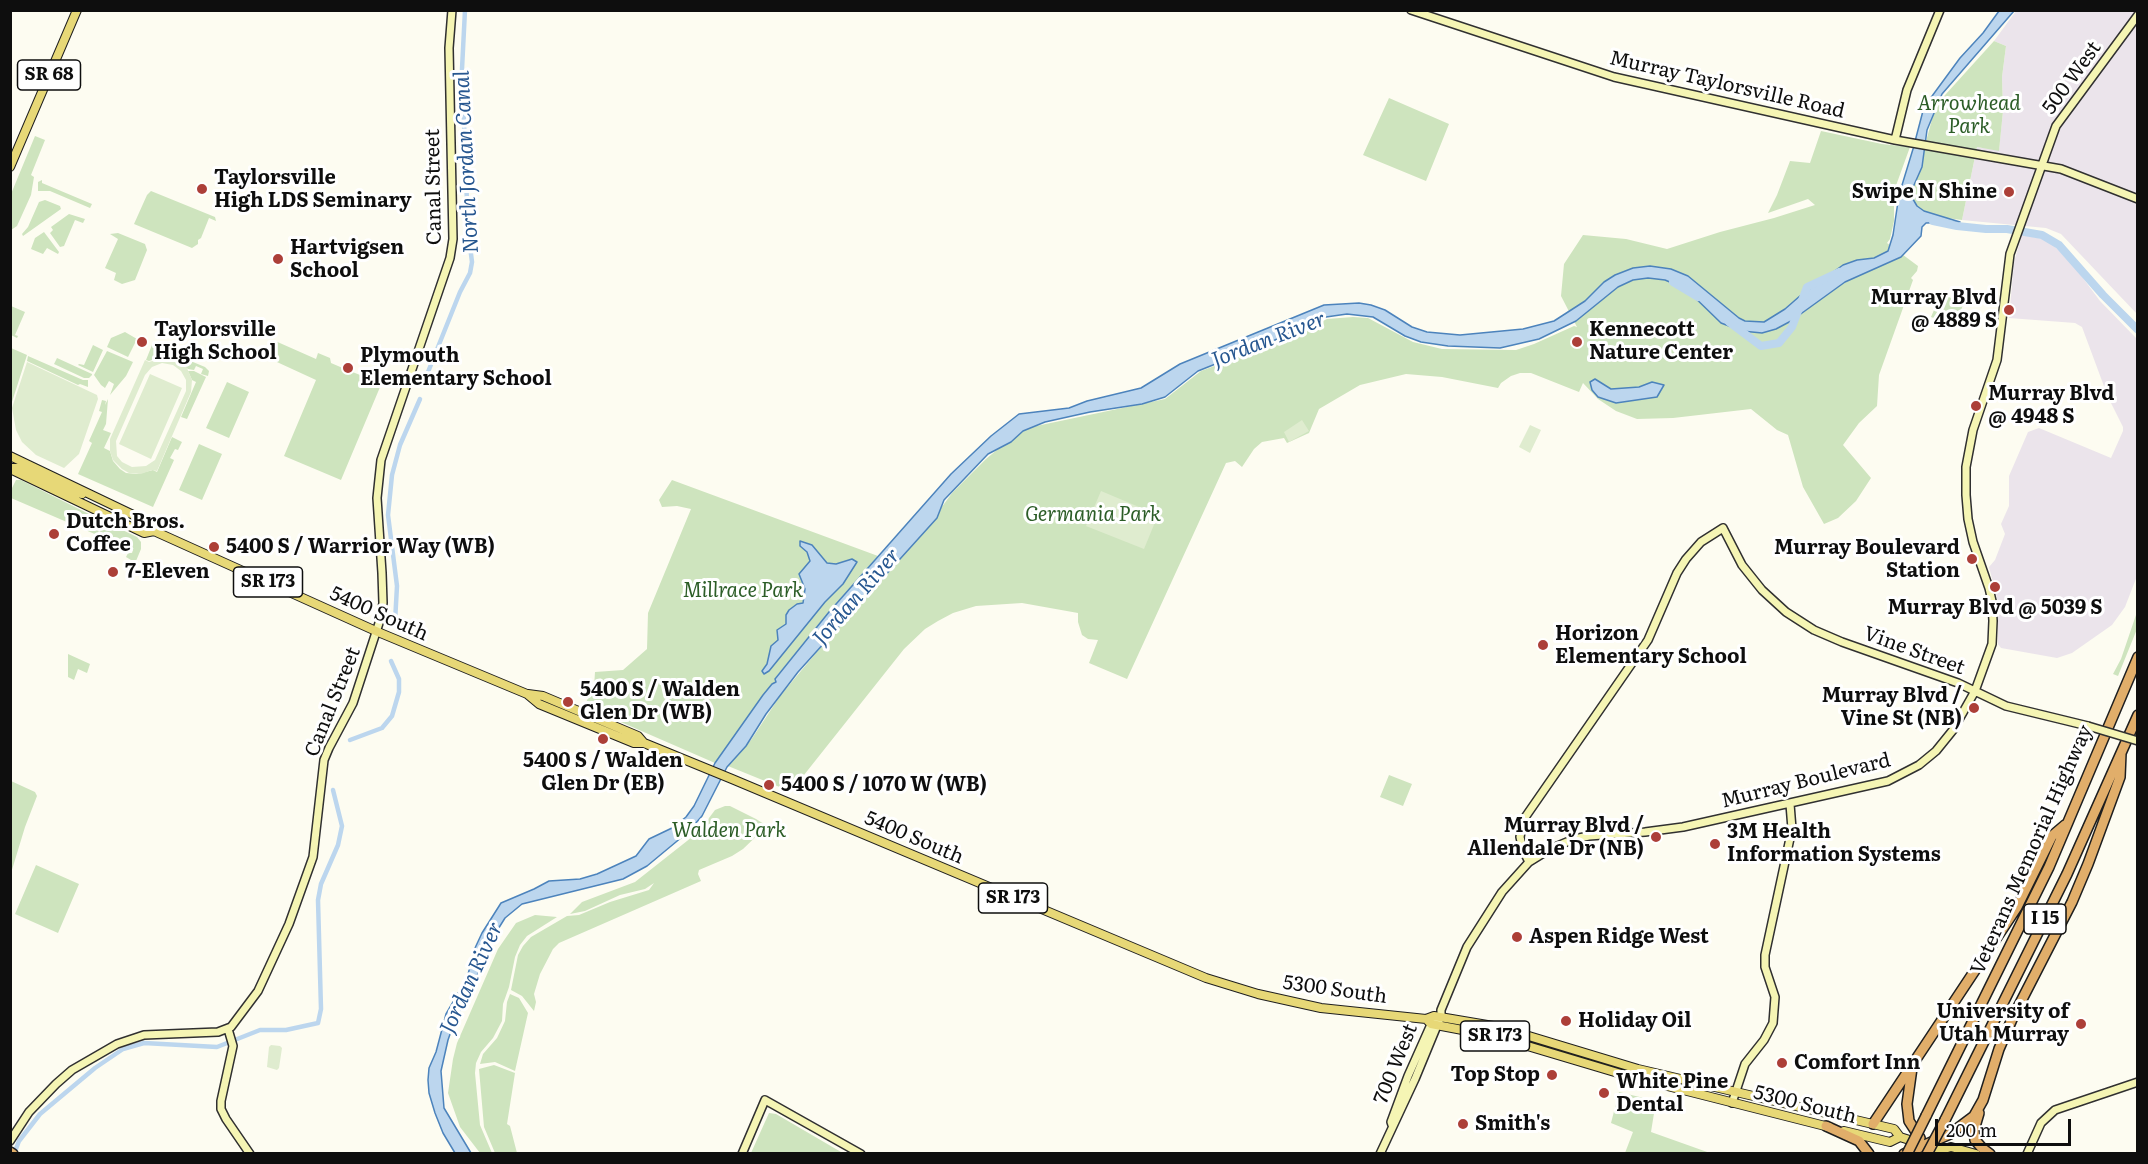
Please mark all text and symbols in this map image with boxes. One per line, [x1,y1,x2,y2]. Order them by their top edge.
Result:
street label: 500 West [2038,37,2106,119]
street label: Murray Taylorsville Road [1607,46,1847,124]
road number: SR 68 [17,60,80,90]
water label: North Jordan Canal [450,70,484,254]
park label: Arrowhead Park [1917,92,2021,139]
street label: Canal Street [421,129,447,245]
place label: Taylorsville High LDS Seminary [214,166,412,213]
place label: Swipe N Shine [1852,180,1997,204]
marker: Taylorsville High LDS Seminary [195,182,209,196]
marker: Swipe N Shine [2002,185,2016,199]
place label: Hartvigsen School [290,236,404,283]
marker: Hartvigsen School [271,252,285,266]
place label: Murray Blvd @ 4889 S [1870,286,1997,333]
marker: Murray Blvd @ 4889 S [2002,303,2016,317]
water label: Jordan River [1209,307,1329,373]
place label: Taylorsville High School [154,318,277,365]
place label: Kennecott Nature Center [1589,318,1733,365]
marker: Taylorsville High School [135,335,149,349]
marker: Kennecott Nature Center [1570,335,1584,349]
place label: Plymouth Elementary School [360,344,552,391]
marker: Plymouth Elementary School [341,361,355,375]
place label: Murray Blvd @ 4948 S [1988,382,2115,429]
marker: Murray Blvd @ 4948 S [1969,399,1983,413]
park label: Germania Park [1025,503,1161,527]
place label: Dutch Bros. Coffee [66,510,185,557]
marker: Dutch Bros. Coffee [47,527,61,541]
place label: 5400 S / Warrior Way (WB) [226,535,495,559]
place label: Murray Boulevard Station [1774,536,1960,583]
marker: 5400 S / Warrior Way (WB) [207,540,221,554]
water label: Jordan River [808,544,906,650]
marker: Murray Boulevard Station [1965,552,1979,566]
place label: 7-Eleven [125,560,210,584]
marker: 7-Eleven [106,565,120,579]
road number: SR 173 [234,567,302,597]
park label: Millrace Park [683,579,803,603]
marker: Murray Blvd @ 5039 S [1988,580,2002,594]
street label: 5400 South [326,582,432,646]
place label: Murray Blvd @ 5039 S [1887,596,2103,620]
place label: Horizon Elementary School [1555,622,1747,669]
street label: Vine Street [1860,622,1968,680]
marker: Horizon Elementary School [1536,638,1550,652]
street label: Canal Street [300,644,366,760]
place label: 5400 S / Walden Glen Dr (WB) [580,678,740,725]
place label: Murray Blvd / Vine St (NB) [1822,684,1962,731]
marker: 5400 S / Walden Glen Dr (WB) [561,695,575,709]
marker: Murray Blvd / Vine St (NB) [1967,701,1981,715]
street label: Veterans Memorial Highway [1966,722,2098,978]
marker: 5400 S / Walden Glen Dr (EB) [596,732,610,746]
street label: Murray Boulevard [1719,748,1893,814]
place label: 5400 S / Walden Glen Dr (EB) [523,749,683,796]
place label: 5400 S / 1070 W (WB) [781,773,987,797]
marker: 5400 S / 1070 W (WB) [762,778,776,792]
street label: 5400 South [861,806,967,870]
place label: Murray Blvd / Allendale Dr (NB) [1467,814,1644,861]
park label: Walden Park [672,819,786,843]
place label: 3M Health Information Systems [1727,820,1941,867]
marker: Murray Blvd / Allendale Dr (NB) [1649,830,1663,844]
marker: 3M Health Information Systems [1708,837,1722,851]
road number: SR 173 [978,883,1048,913]
road number: I 15 [2024,904,2066,934]
water label: Jordan River [435,918,509,1038]
place label: Aspen Ridge West [1529,925,1709,949]
marker: Aspen Ridge West [1510,930,1524,944]
street label: 5300 South [1281,971,1389,1009]
place label: University of Utah Murray [1937,1000,2069,1047]
place label: Holiday Oil [1578,1009,1691,1033]
marker: Holiday Oil [1559,1014,1573,1028]
marker: University of Utah Murray [2074,1017,2088,1031]
street label: 700 West [1369,1020,1423,1108]
road number: SR 173 [1460,1021,1530,1051]
place label: Comfort Inn [1794,1051,1920,1075]
marker: Comfort Inn [1775,1056,1789,1070]
place label: Top Stop [1451,1063,1540,1087]
marker: Top Stop [1545,1068,1559,1082]
place label: White Pine Dental [1616,1070,1728,1117]
street label: 5300 South [1751,1081,1859,1129]
marker: White Pine Dental [1597,1086,1611,1100]
scale bar [1938,1107,2074,1145]
place label: Smith's [1475,1112,1550,1136]
text: 200 m [1946,1116,1997,1143]
marker: Smith's [1456,1117,1470,1131]

